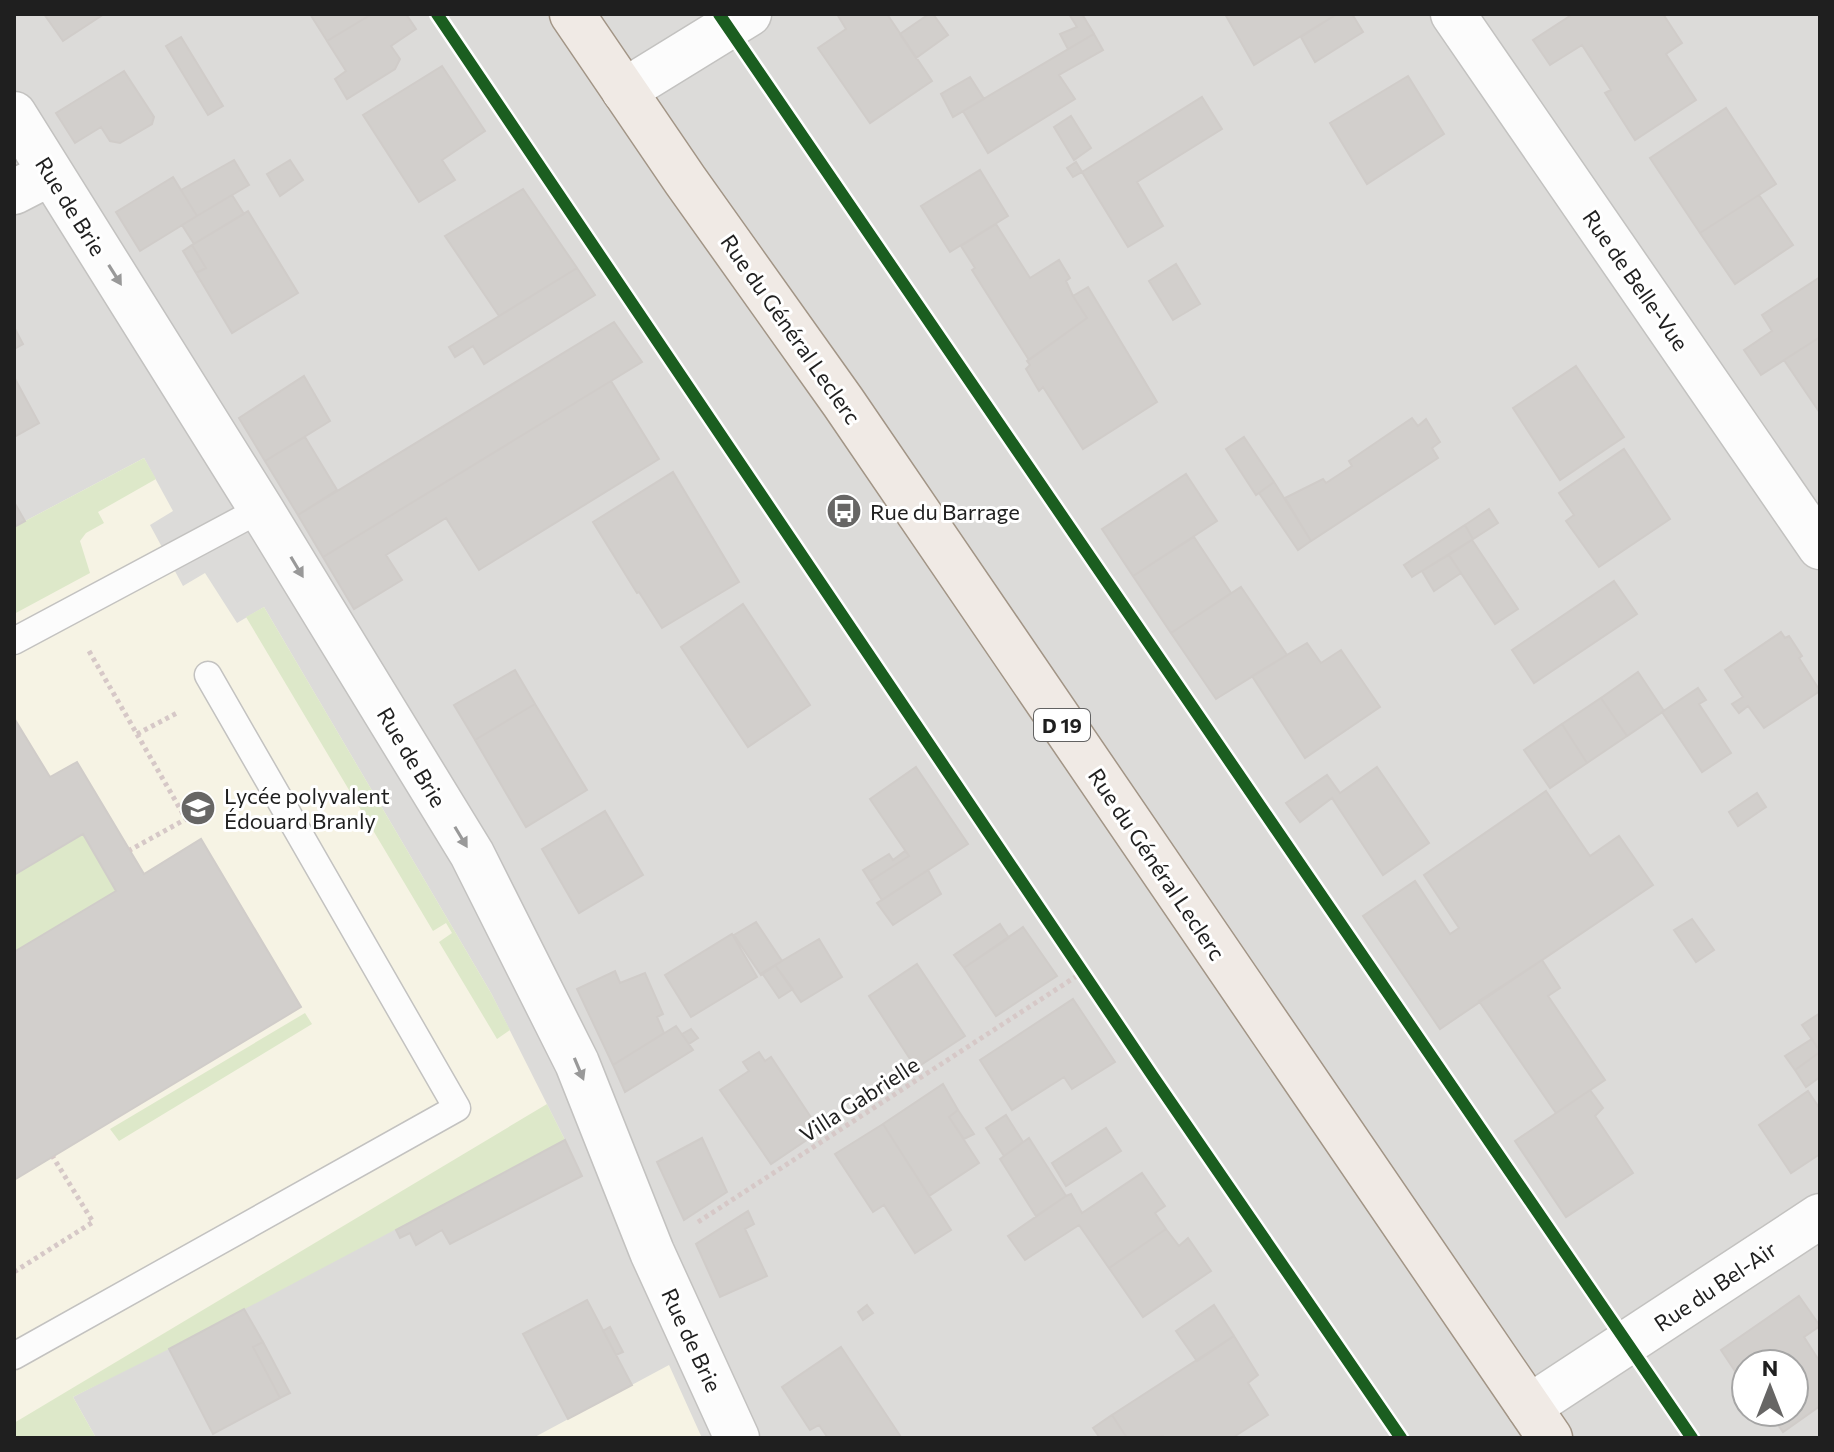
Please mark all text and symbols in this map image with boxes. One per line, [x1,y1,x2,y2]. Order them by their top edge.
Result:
street label: Rue de Brie [30,152,112,260]
street label: Rue de Belle-Vue [1577,204,1695,356]
street label: Rue du Général Leclerc [715,229,867,429]
one-way arrow [107,264,122,287]
bus stop icon: Rue du Barrage [825,492,863,530]
place label: Rue du Barrage [870,498,1020,525]
one-way arrow [289,557,304,578]
street label: Rue de Brie [372,702,452,812]
road number: D 19 [1034,709,1090,741]
street label: Rue du Général Leclerc [1083,763,1231,965]
place label: Lycée polyvalent Édouard Branly [224,782,390,834]
school or university icon: Lycée polyvalent Édouard Branly [179,789,217,827]
one-way arrow [454,826,468,848]
street label: Villa Gabrielle [794,1050,924,1148]
one-way arrow [572,1057,585,1081]
street label: Rue du Bel-Air [1649,1235,1781,1337]
street label: Rue de Brie [656,1284,728,1396]
north arrow [1730,1348,1810,1428]
text: N [1762,1354,1778,1381]

